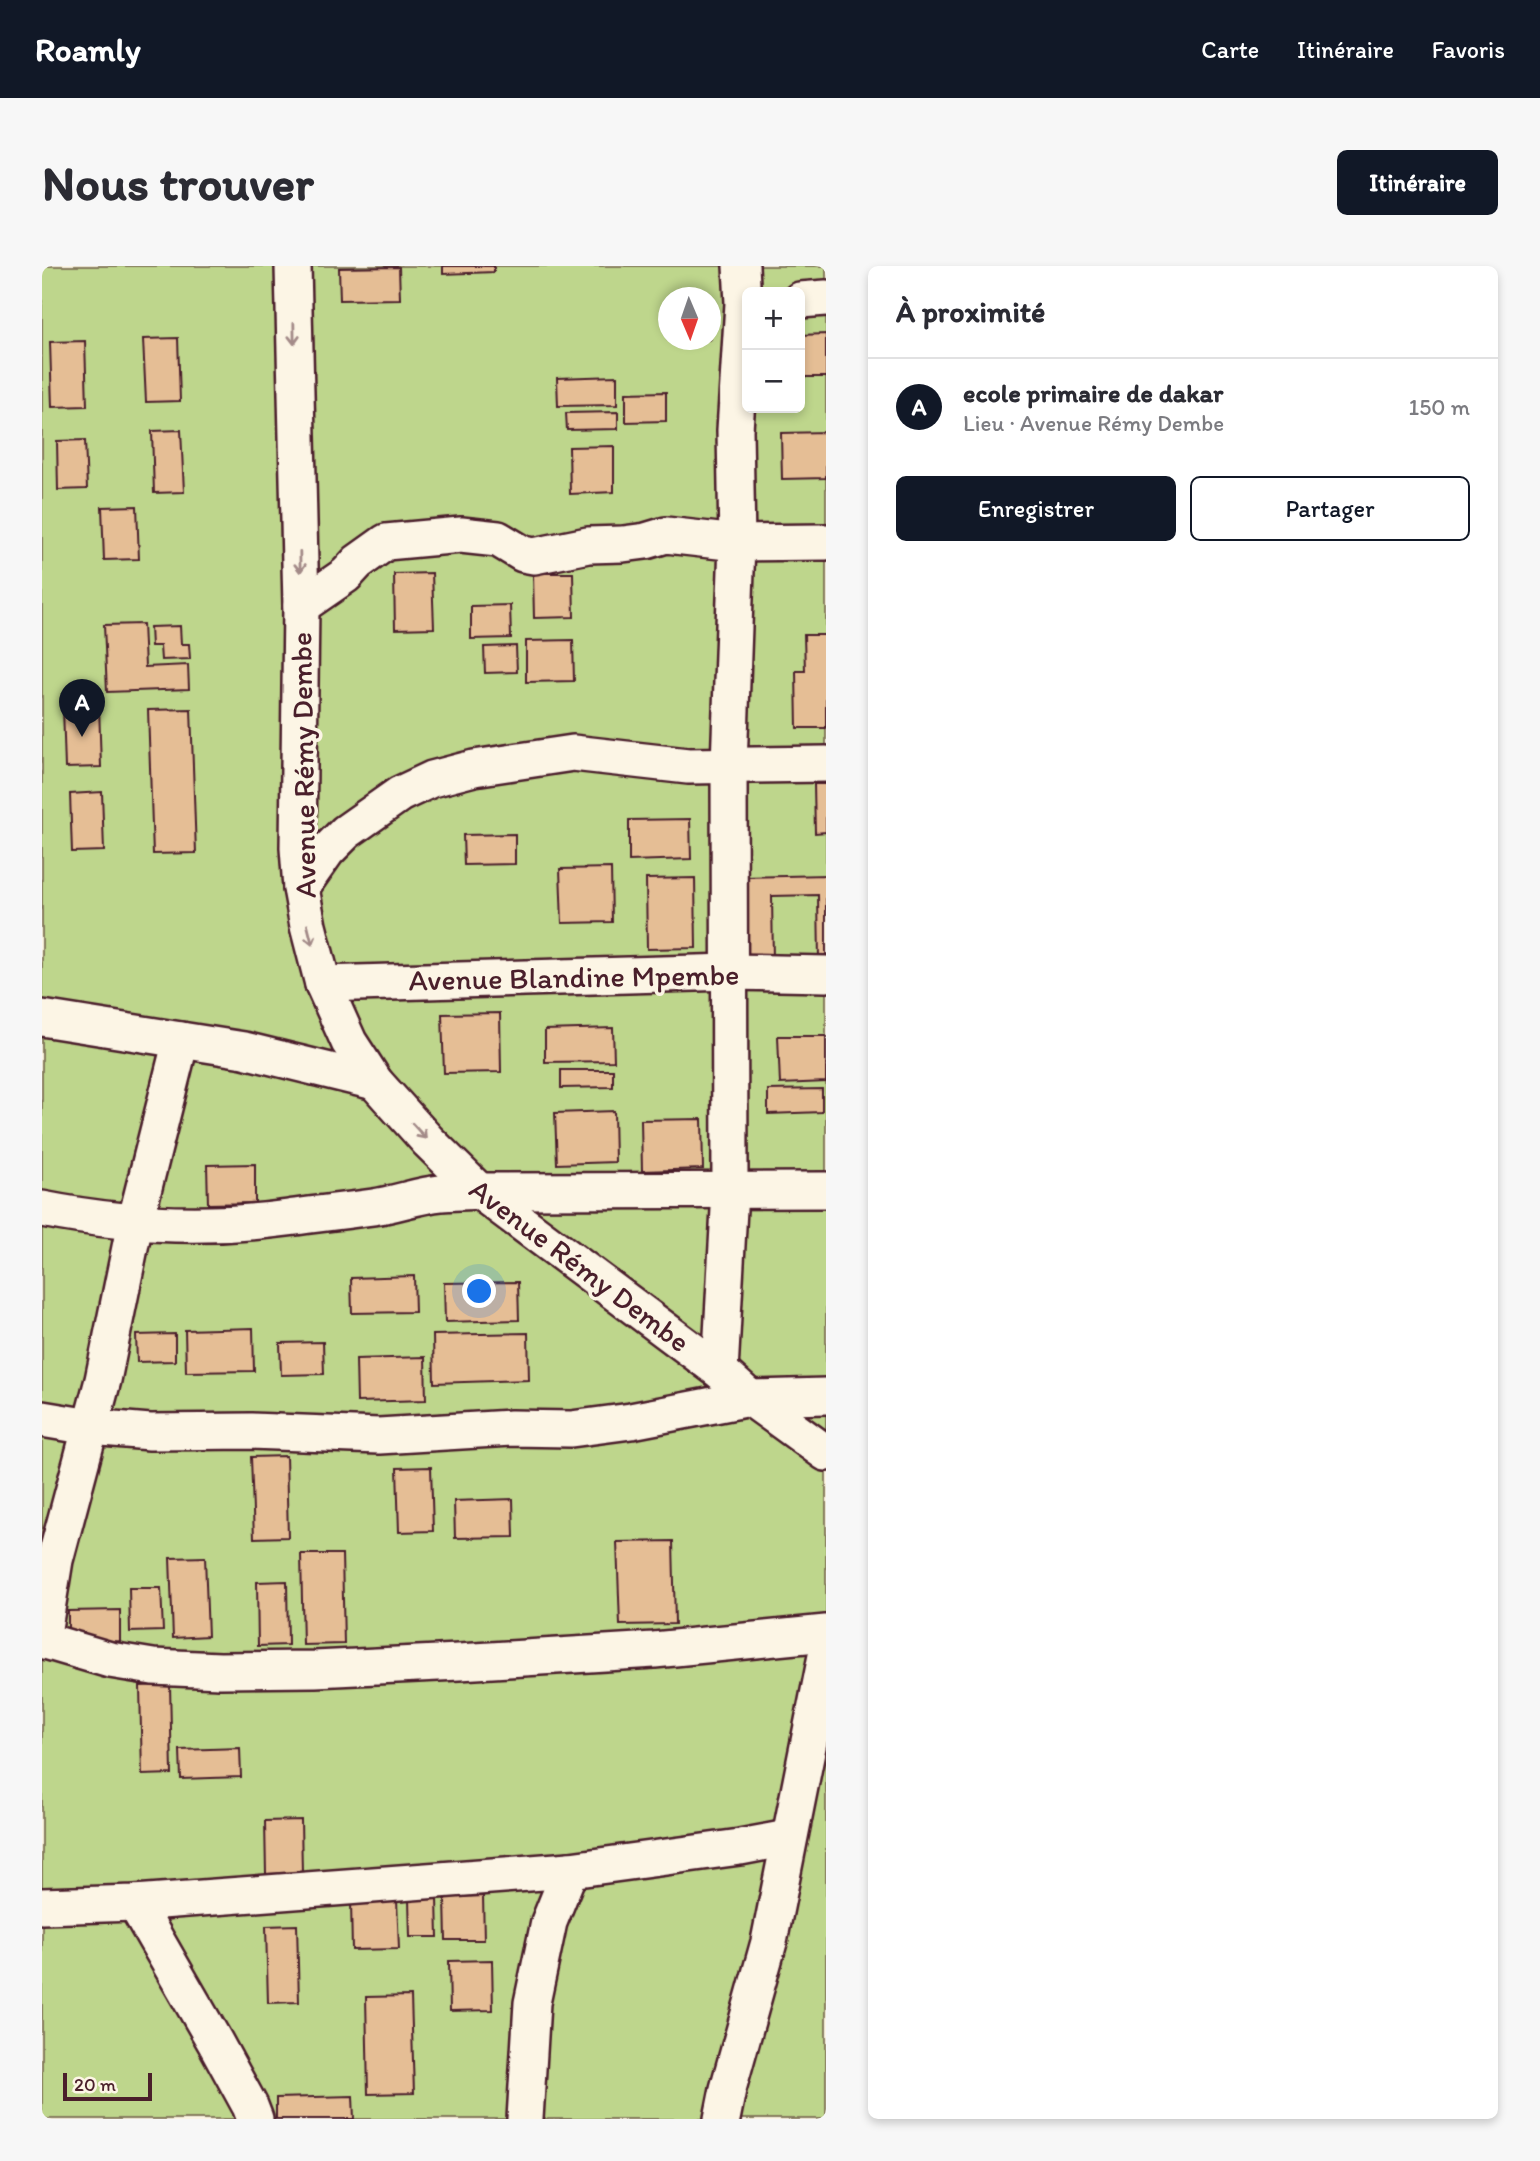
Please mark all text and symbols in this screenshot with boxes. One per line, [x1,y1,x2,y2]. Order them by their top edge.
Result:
text: Roamly [35,30,141,69]
text: Carte [1201,35,1259,64]
text: Itinéraire [1297,35,1394,64]
text: Favoris [1432,35,1505,64]
button: Itinéraire [1337,150,1498,215]
text: Nous trouver [42,153,314,212]
north arrow [658,287,721,350]
map controls [742,287,805,413]
button: + [742,287,805,350]
text: À proximité [896,293,1045,330]
one-way arrow [288,322,301,345]
button: − [742,350,805,413]
text: ecole primaire de dakar [963,377,1223,409]
text: A [912,393,926,421]
text: 150 m [1409,393,1470,421]
text: Lieu · Avenue Rémy Dembe [963,409,1224,437]
button: Enregistrer [896,476,1176,541]
button: Partager [1190,476,1470,541]
one-way arrow [293,550,307,573]
street label: Avenue Rémy Dembe [282,632,324,898]
pin: A [59,679,105,737]
one-way arrow [304,923,317,946]
street label: Avenue Blandine Mpembe [408,956,740,998]
one-way arrow [410,1122,427,1139]
street label: Avenue Rémy Dembe [463,1170,697,1360]
your location [462,1274,496,1308]
scale bar [63,2070,152,2102]
text: 20 m [74,2073,116,2096]

